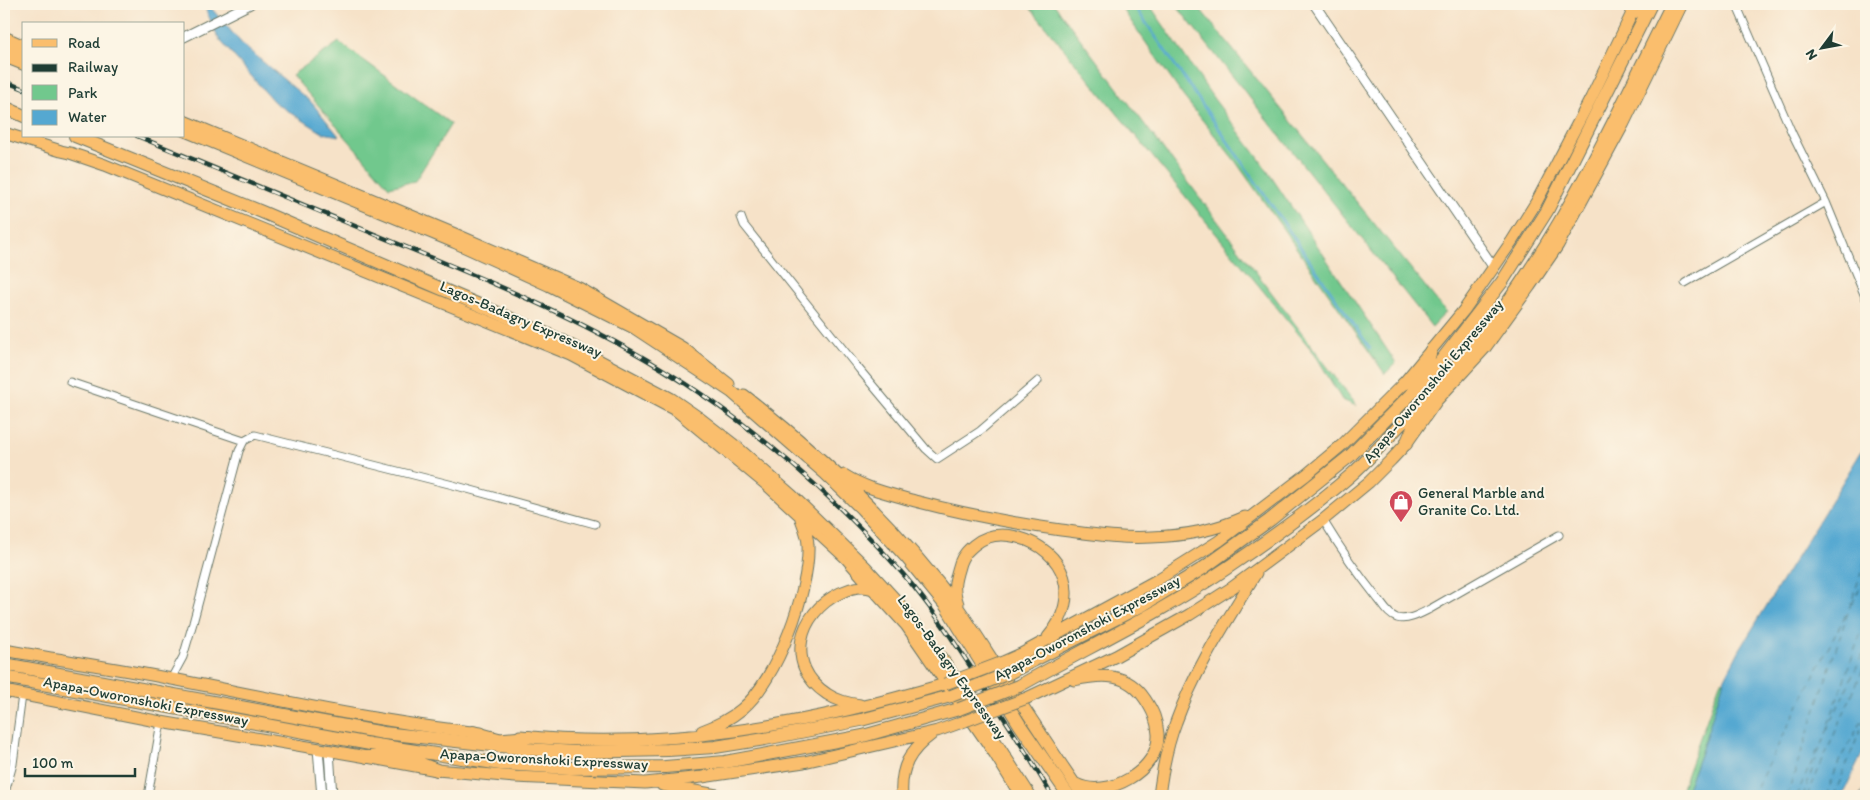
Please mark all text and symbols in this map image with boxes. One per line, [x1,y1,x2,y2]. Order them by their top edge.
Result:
legend [22,22,185,138]
north arrow [1798,22,1848,72]
text: Road [68,34,101,52]
text: N [1802,46,1821,63]
text: Railway [68,58,118,76]
text: Park [68,84,98,102]
text: Water [68,108,107,126]
street label: Lagos-Badagry Expressway [437,277,605,361]
street label: Apapa-Oworonshoki Expressway [1359,295,1507,467]
place label: General Marble and Granite Co. Ltd. [1418,484,1545,519]
shop icon: General Marble and Granite Co. Ltd. [1388,489,1414,523]
street label: Apapa-Oworonshoki Expressway [991,571,1183,685]
street label: Lagos-Badagry Expressway [893,591,1011,743]
street label: Apapa-Oworonshoki Expressway [42,672,250,730]
scale bar [25,745,135,777]
street label: Apapa-Oworonshoki Expressway [440,745,648,773]
text: 100 m [32,754,74,772]

